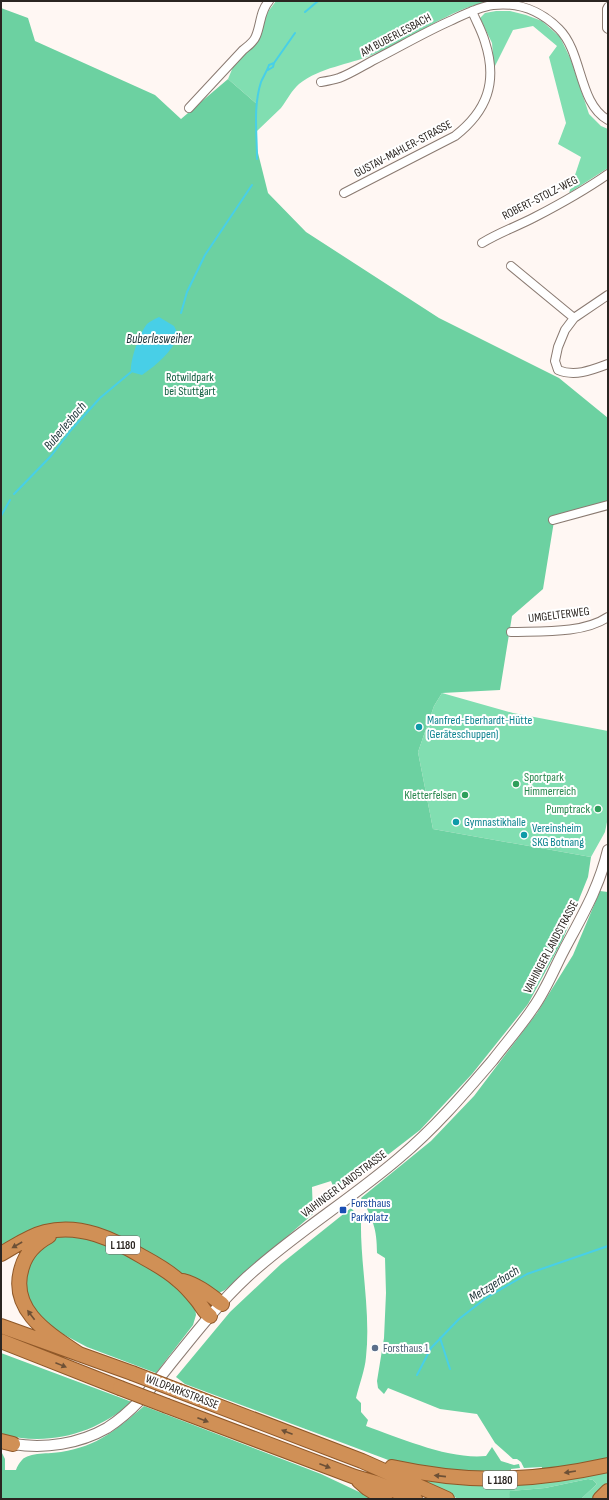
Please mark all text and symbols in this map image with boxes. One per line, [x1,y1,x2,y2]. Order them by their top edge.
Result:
street label: AM BUBERLESBACH [357,10,434,60]
street label: GUSTAV-MAHLER-STRASSE [352,117,454,181]
street label: ROBERT-STOLZ-WEG [500,172,580,224]
water label: Buberlesweiher [126,331,193,347]
park label: Rotwildpark bei Stuttgart [164,370,216,399]
water label: Buberlesbach [40,398,90,453]
street label: UMGELTERWEG [528,604,590,626]
place label: Manfred-Eberhardt-Hütte (Geräteschuppen) [427,713,532,742]
marker: Manfred-Eberhardt-Hütte (Geräteschuppen) [414,722,424,732]
place label: Sportpark Himmerreich [524,770,576,799]
marker: Sportpark Himmerreich [511,779,521,789]
place label: Kletterfelsen [404,788,457,803]
marker: Kletterfelsen [460,790,470,800]
place label: Pumptrack [546,802,590,817]
marker: Pumptrack [593,804,603,814]
place label: Gymnastikhalle [464,815,526,830]
marker: Gymnastikhalle [451,817,461,827]
place label: Vereinsheim SKG Botnang [532,821,584,850]
marker: Vereinsheim SKG Botnang [519,830,529,840]
street label: VAIHINGER LANDSTRASSE [520,898,582,996]
street label: VAIHINGER LANDSTRASSE [298,1147,390,1221]
place label: Forsthaus Parkplatz [351,1196,391,1225]
marker: Forsthaus Parkplatz [338,1205,348,1215]
road number: L 1180 [106,1236,140,1254]
one-way arrow [11,1241,23,1248]
water label: Metzgerbach [466,1262,522,1306]
one-way arrow [27,1310,35,1321]
place label: Forsthaus 1 [383,1341,430,1356]
marker: Forsthaus 1 [370,1343,380,1353]
one-way arrow [56,1362,68,1368]
street label: WILDPARKSTRASSE [143,1371,221,1413]
one-way arrow [198,1417,210,1423]
one-way arrow [280,1428,292,1434]
one-way arrow [319,1463,331,1469]
one-way arrow [564,1470,576,1476]
road number: L 1180 [483,1471,517,1489]
one-way arrow [434,1473,446,1479]

